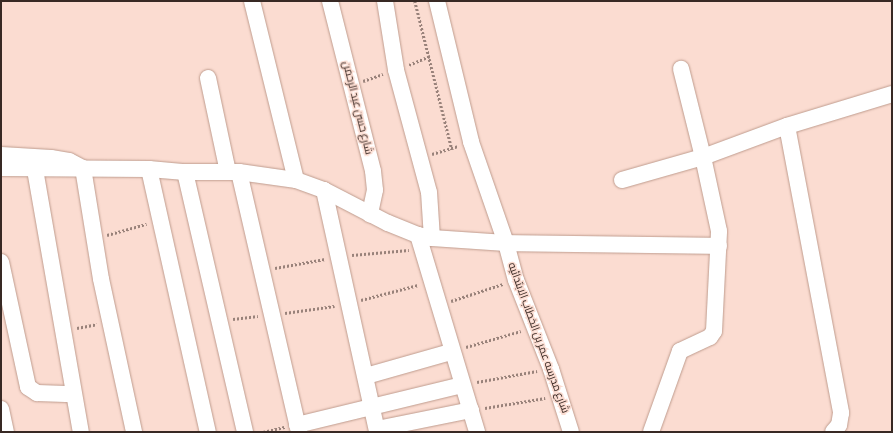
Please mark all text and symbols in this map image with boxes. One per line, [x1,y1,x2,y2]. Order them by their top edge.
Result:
street label: شارع حسن عبد الرحمن [339,60,375,156]
street label: شارع مدرسه عمر بن الخطاب الابتدائيه [505,261,571,415]

